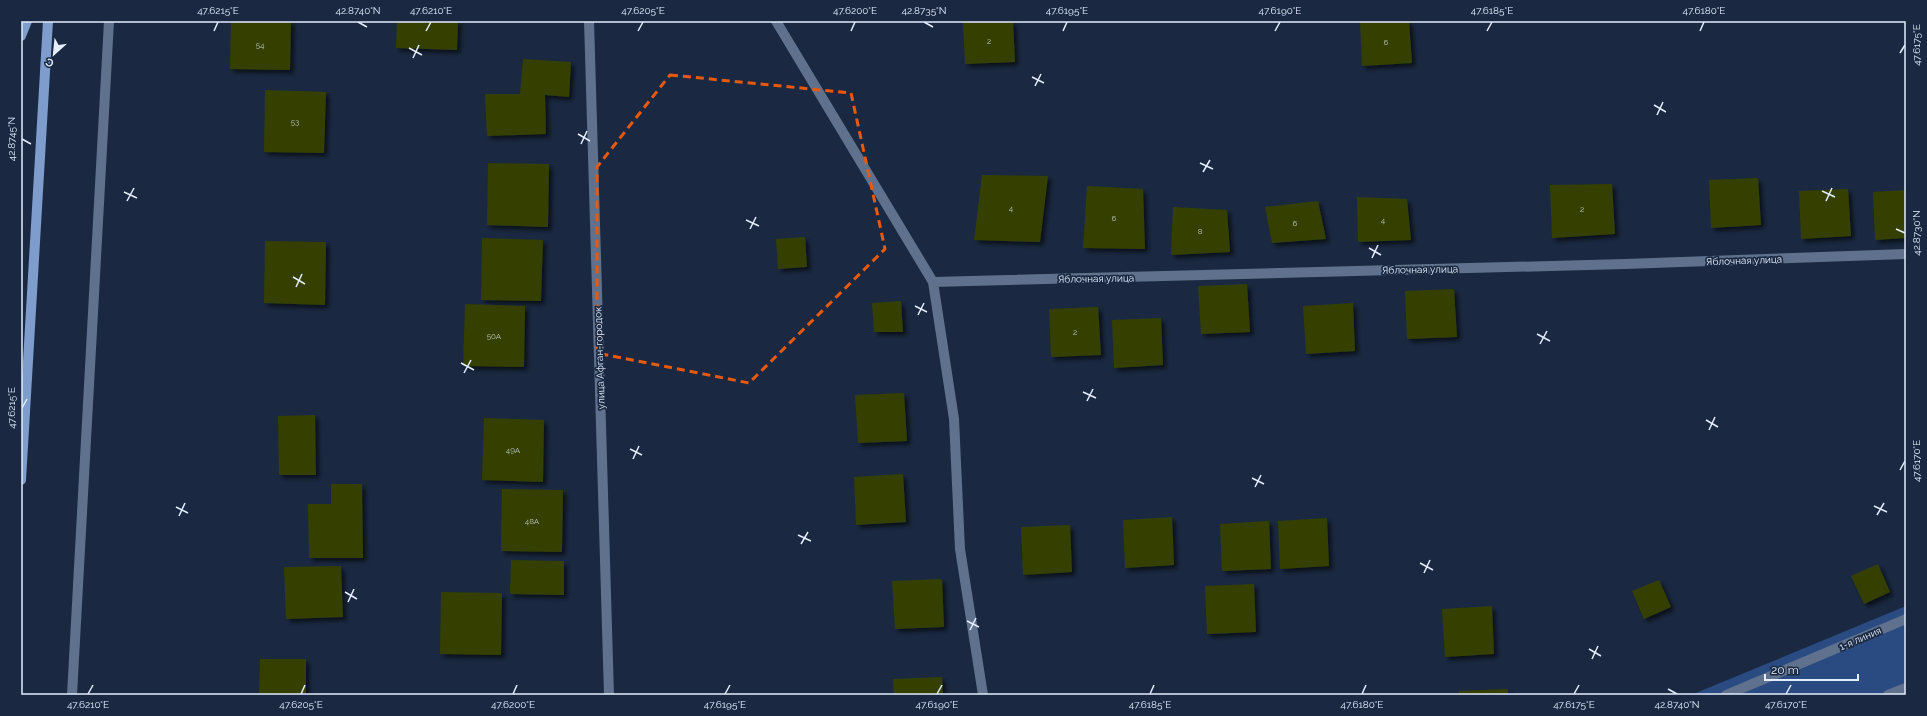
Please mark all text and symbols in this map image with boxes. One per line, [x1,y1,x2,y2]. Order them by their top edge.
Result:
text: 47.6215°E [197,5,239,16]
text: 42.8740°N [335,5,381,16]
text: 47.6210°E [410,5,452,16]
text: 47.6205°E [621,5,665,16]
text: 47.6200°E [833,5,877,16]
text: 42.8735°N [901,5,947,16]
text: 47.6195°E [1046,5,1088,16]
text: 47.6190°E [1259,5,1301,16]
text: 47.6185°E [1471,5,1513,16]
text: 47.6180°E [1683,5,1725,16]
text: 47.6175°E [1911,24,1922,66]
north arrow [34,34,74,74]
house number: 2 [987,36,991,46]
house number: 6 [1384,37,1389,47]
house number: 54 [256,40,265,50]
text: С [43,55,56,70]
text: 42.8745°N [6,117,17,161]
house number: 53 [291,117,299,127]
house number: 4 [1009,203,1014,213]
house number: 2 [1580,204,1584,214]
text: 42.8730°N [1911,210,1922,256]
house number: 6 [1112,213,1117,223]
house number: 4 [1381,215,1386,225]
house number: 6 [1293,218,1298,228]
house number: 8 [1198,226,1203,236]
street label: Яблочная улица [1706,254,1782,267]
street label: Яблочная улица [1382,263,1458,276]
street label: Яблочная улица [1058,272,1134,285]
street label: улица Афган-городок [592,306,607,410]
house number: 2 [1073,327,1077,337]
house number: 50А [487,331,502,341]
text: 47.6215°E [6,387,17,429]
text: 47.6170°E [1911,440,1922,482]
house number: 49А [506,445,521,455]
house number: 48А [525,516,540,526]
street label: 1-я линия [1837,625,1883,652]
scale bar [1765,656,1858,682]
text: 20 m [1771,663,1799,677]
text: 47.6210°E [67,699,109,710]
text: 47.6205°E [279,699,323,710]
text: 47.6200°E [491,699,535,710]
text: 47.6195°E [704,699,746,710]
text: 47.6190°E [916,699,958,710]
text: 47.6185°E [1129,699,1171,710]
text: 47.6180°E [1341,699,1383,710]
text: 47.6175°E [1553,699,1595,710]
text: 42.8740°N [1654,699,1700,710]
text: 47.6170°E [1765,699,1807,710]

